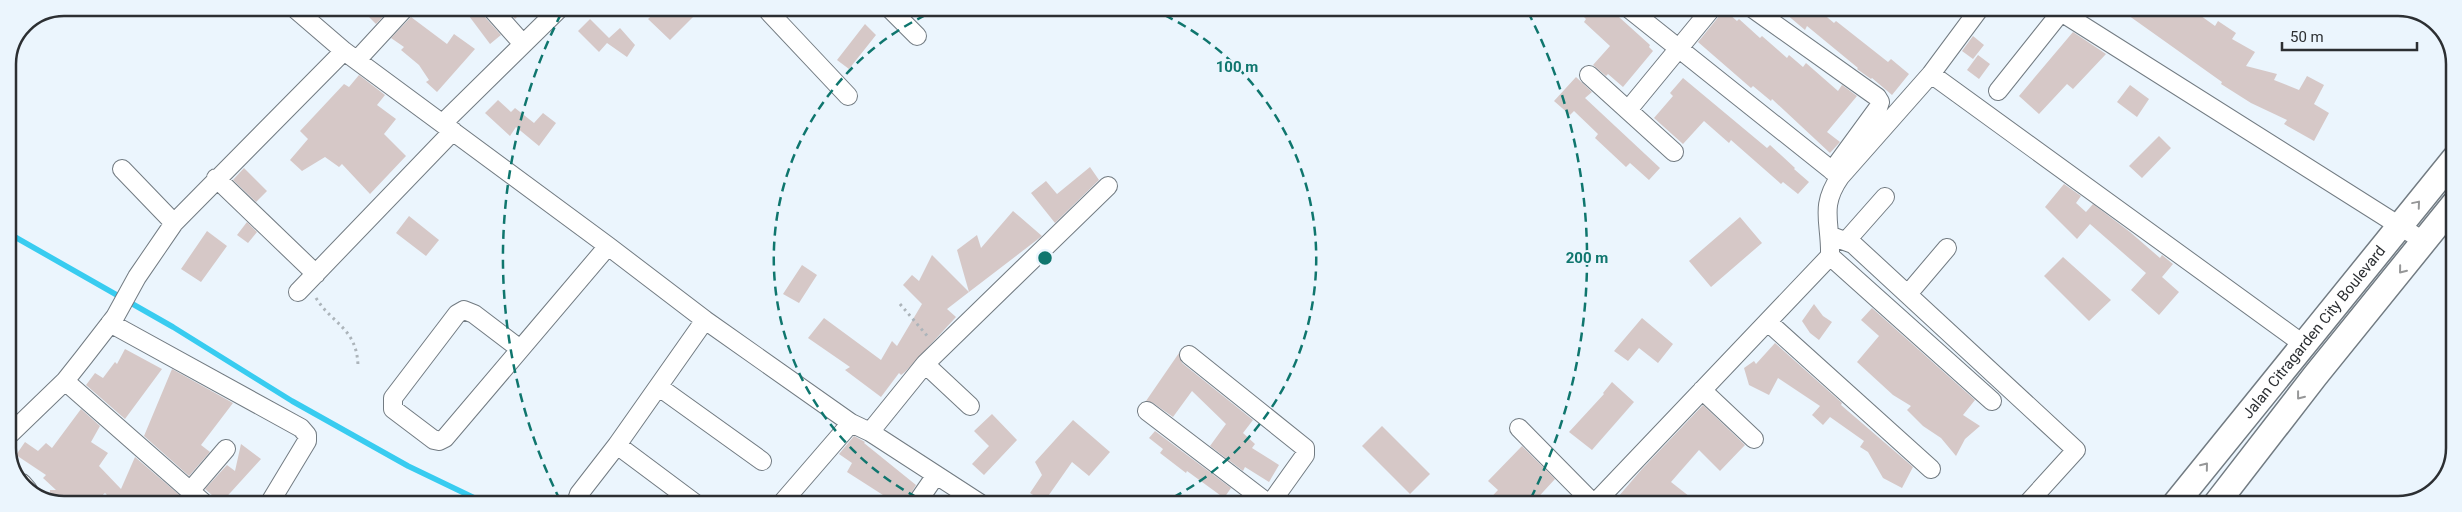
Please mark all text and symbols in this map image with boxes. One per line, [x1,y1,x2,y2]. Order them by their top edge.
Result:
scale bar [2282,20,2417,52]
text: 50 m [2290,28,2324,46]
text: 100 m [1216,58,1258,76]
one-way arrow [2412,200,2421,209]
street label: Jalan Citragarden City Boulevard [2239,242,2389,422]
centre of rings [1036,249,1054,267]
text: 200 m [1566,249,1608,267]
one-way arrow [2400,264,2408,273]
one-way arrow [2297,390,2306,400]
one-way arrow [2200,463,2208,472]

